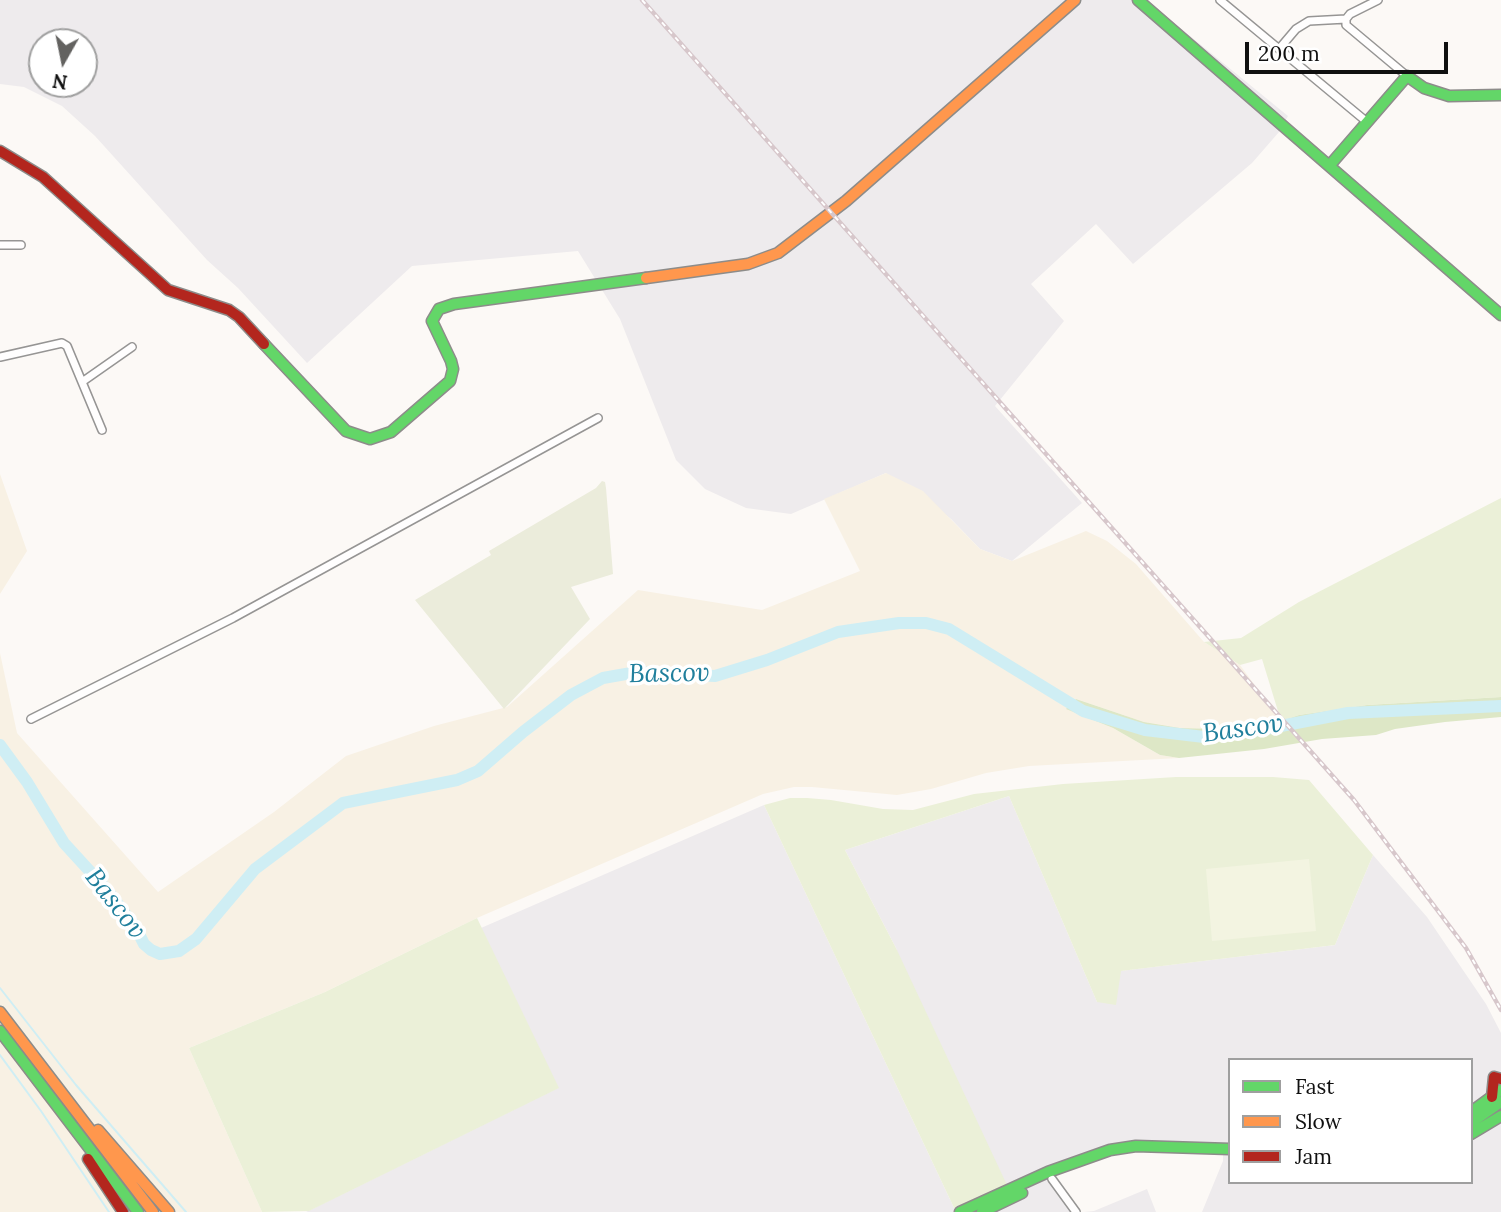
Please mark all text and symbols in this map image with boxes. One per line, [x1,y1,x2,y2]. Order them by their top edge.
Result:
north arrow [28,28,98,98]
scale bar [1249,28,1452,72]
text: 200 m [1258,40,1320,67]
text: N [51,69,69,95]
water label: Bascov [628,658,710,690]
water label: Bascov [1201,708,1285,750]
water label: Bascov [78,862,152,946]
legend [1228,1058,1473,1184]
text: Fast [1295,1073,1334,1100]
text: Slow [1295,1108,1342,1135]
text: Jam [1295,1143,1332,1170]

